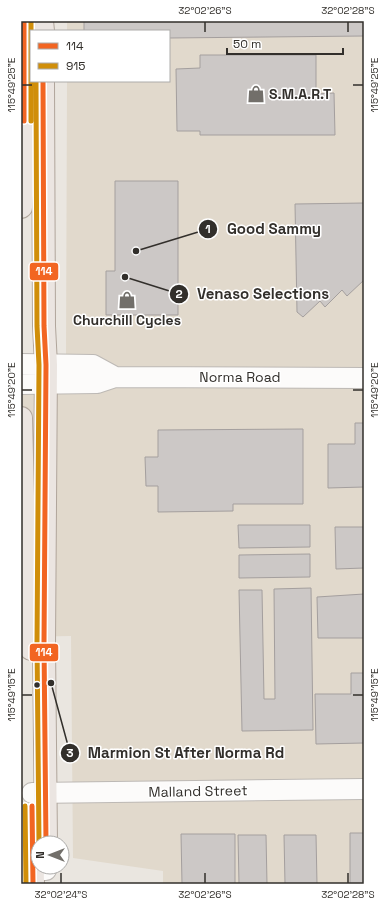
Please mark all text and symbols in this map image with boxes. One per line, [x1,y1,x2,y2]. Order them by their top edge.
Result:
text: 32°02'26"S [178,4,232,17]
text: 32°02'28"S [321,4,375,17]
legend [30,30,170,82]
scale bar [227,30,343,56]
text: 50 m [233,36,261,52]
text: 114 [66,38,84,54]
text: 115°49'25"E [5,57,18,112]
text: 115°49'25"E [368,57,381,112]
text: 915 [66,58,86,74]
shop icon: S.M.A.R.T [246,84,266,104]
place label: S.M.A.R.T [269,85,331,103]
callout: Good Sammy [198,215,329,242]
text: Good Sammy [227,219,321,238]
text: 1 [205,221,211,237]
line badge: 114 [29,262,59,281]
text: 114 [36,264,52,278]
callout: Venaso Selections [169,280,337,307]
text: Venaso Selections [197,284,329,303]
text: 2 [175,286,183,302]
shop icon: Churchill Cycles [117,290,137,310]
place label: Churchill Cycles [73,311,181,329]
text: 115°49'20"E [5,362,18,418]
text: 115°49'20"E [368,362,381,418]
street label: Norma Road [199,368,281,386]
line badge: 114 [29,643,59,662]
text: 114 [36,645,52,659]
text: 115°49'15"E [5,668,18,722]
text: 115°49'15"E [368,668,381,722]
unlabelled marker [32,680,42,690]
callout: Marmion St After Norma Rd [60,740,292,767]
text: Marmion St After Norma Rd [88,743,284,762]
text: 3 [66,745,74,761]
street label: Malland Street [148,781,248,801]
north arrow [30,835,70,875]
text: N [33,851,47,859]
text: 32°02'24"S [35,888,87,901]
text: 32°02'26"S [178,888,232,901]
text: 32°02'28"S [321,888,375,901]

